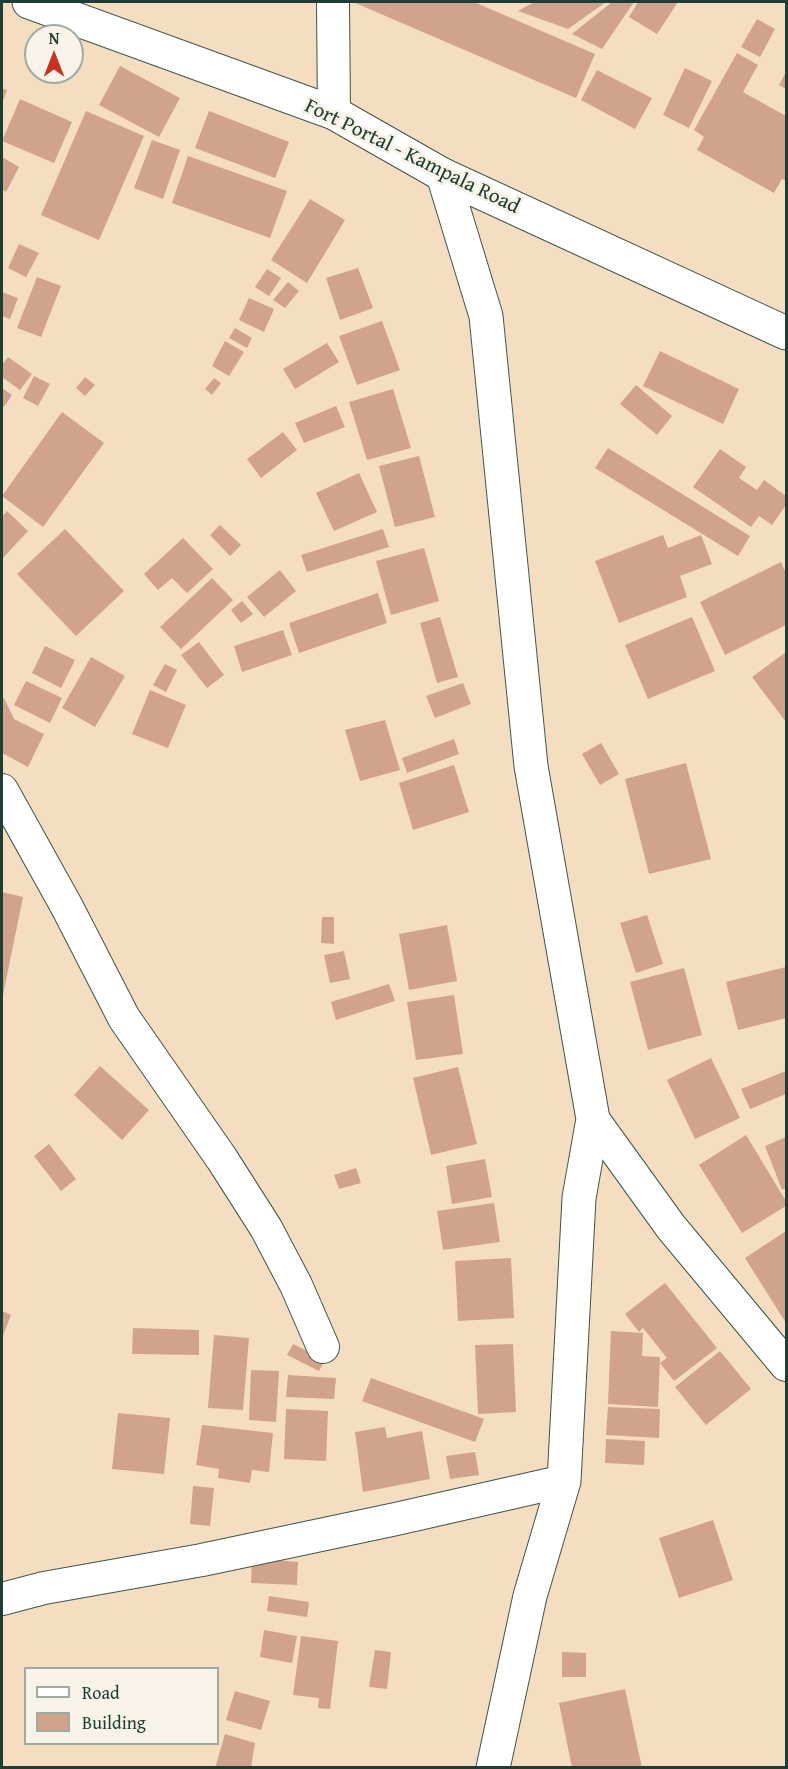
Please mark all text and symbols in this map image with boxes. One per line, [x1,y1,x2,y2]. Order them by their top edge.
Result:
north arrow [24,24,84,84]
text: N [49,26,59,50]
street label: Fort Portal - Kampala Road [300,94,524,220]
legend [24,1667,219,1745]
text: Road [82,1679,120,1706]
text: Building [82,1709,146,1736]

